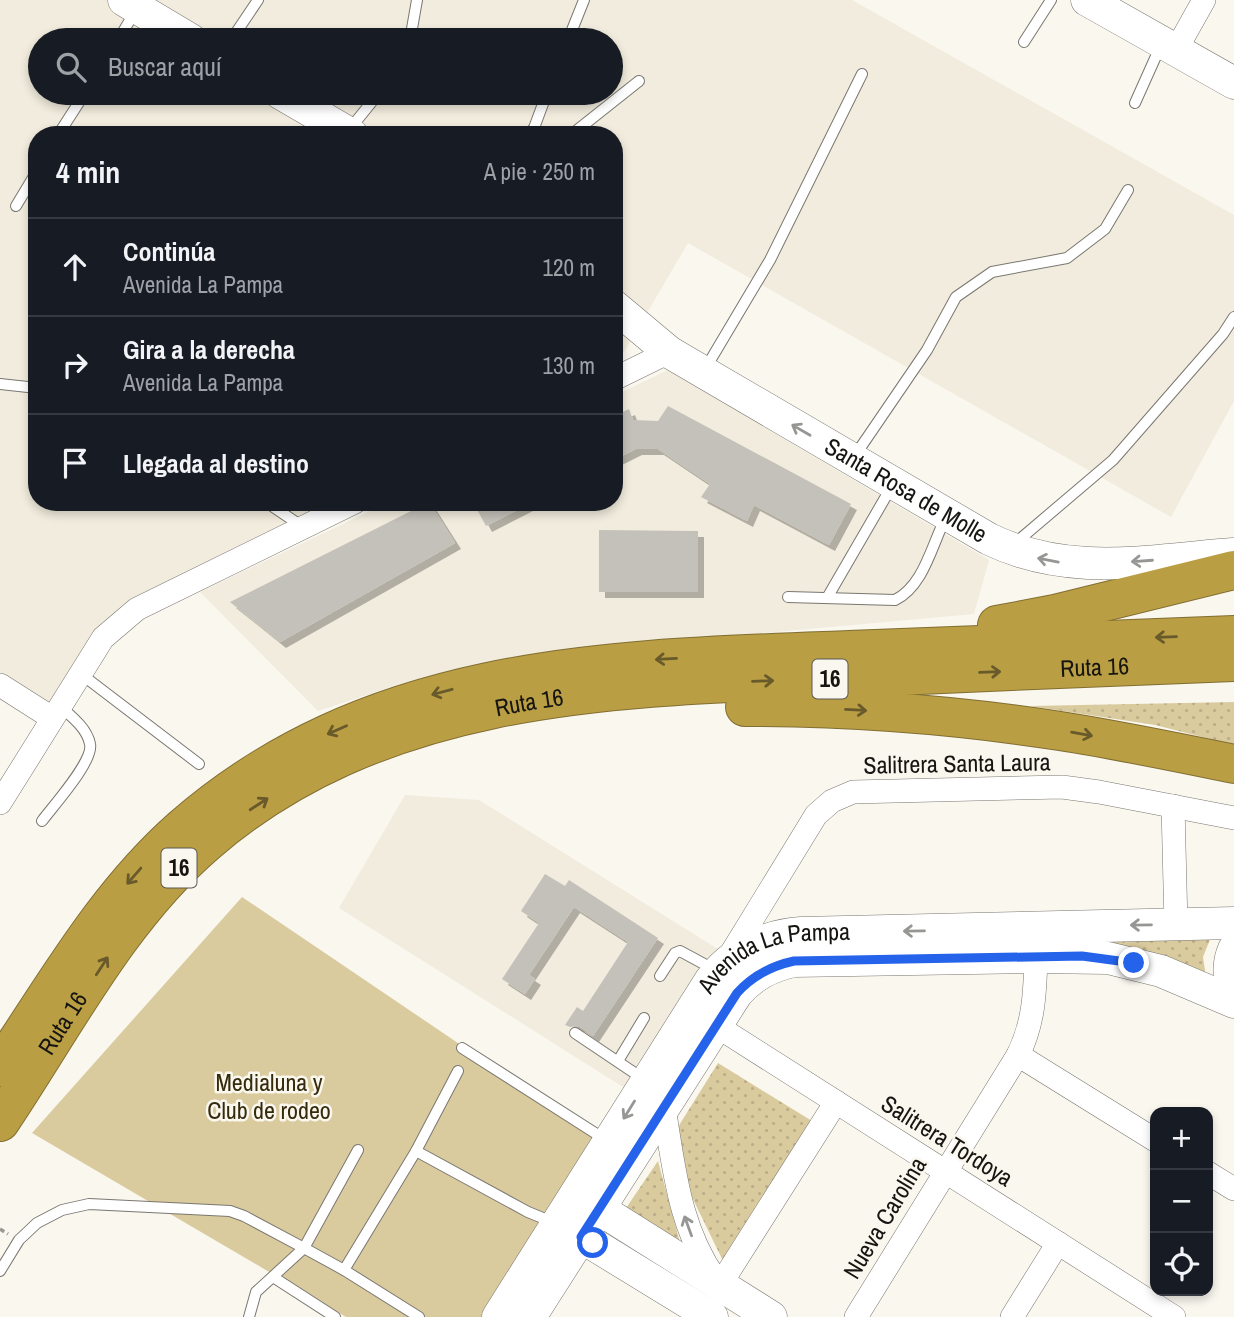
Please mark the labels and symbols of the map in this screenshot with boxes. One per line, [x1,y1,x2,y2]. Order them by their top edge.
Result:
one-way arrow [791,422,811,436]
street label: Santa Rosa de Molle [819,430,993,549]
one-way arrow [1037,552,1060,566]
one-way arrow [1131,555,1153,568]
one-way arrow [1155,631,1178,644]
street label: Ruta 16 [1060,649,1130,684]
one-way arrow [655,652,678,665]
road number: 16 [812,660,848,698]
one-way arrow [978,666,1001,679]
one-way arrow [751,675,774,688]
street label: Ruta 16 [492,680,565,723]
one-way arrow [431,686,453,699]
one-way arrow [844,703,867,716]
one-way arrow [327,724,348,737]
one-way arrow [1070,728,1093,742]
street label: Salitrera Santa Laura [863,745,1051,781]
one-way arrow [249,797,269,811]
road number: 16 [162,848,196,888]
one-way arrow [126,867,142,885]
street label: Avenida La Pampa [689,915,850,1000]
one-way arrow [1130,919,1153,932]
one-way arrow [903,924,926,937]
route end [1118,947,1149,978]
one-way arrow [95,957,110,976]
street label: Ruta 16 [30,985,94,1061]
park label: Medialuna y Club de rodeo [207,1066,331,1126]
street label: Salitrera Tordoya [876,1087,1019,1193]
one-way arrow [621,1099,635,1119]
street label: Nueva Carolina [835,1151,933,1284]
one-way arrow [680,1216,693,1238]
route start [577,1227,608,1258]

